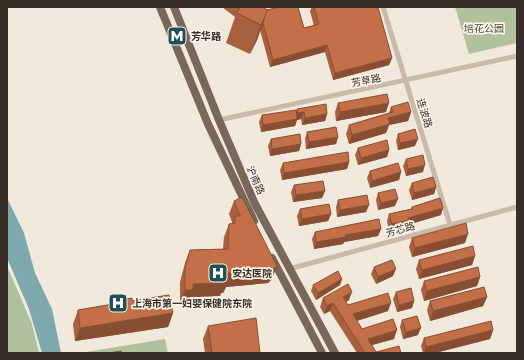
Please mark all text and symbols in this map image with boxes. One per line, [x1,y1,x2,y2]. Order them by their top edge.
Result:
park label: 培花公园 [464,22,504,35]
metro station icon: 芳华路 [166,25,188,47]
place label: 芳华路 [191,30,222,43]
street label: 芳草路 [350,71,382,90]
street label: 连波路 [414,97,435,129]
street label: 沪南路 [244,164,268,197]
street label: 芳芯路 [384,219,416,240]
hospital icon: 安达医院 [207,262,229,284]
place label: 安达医院 [232,267,272,280]
hospital icon: 上海市第一妇婴保健院东院 [107,292,129,314]
place label: 上海市第一妇婴保健院东院 [132,297,252,310]

